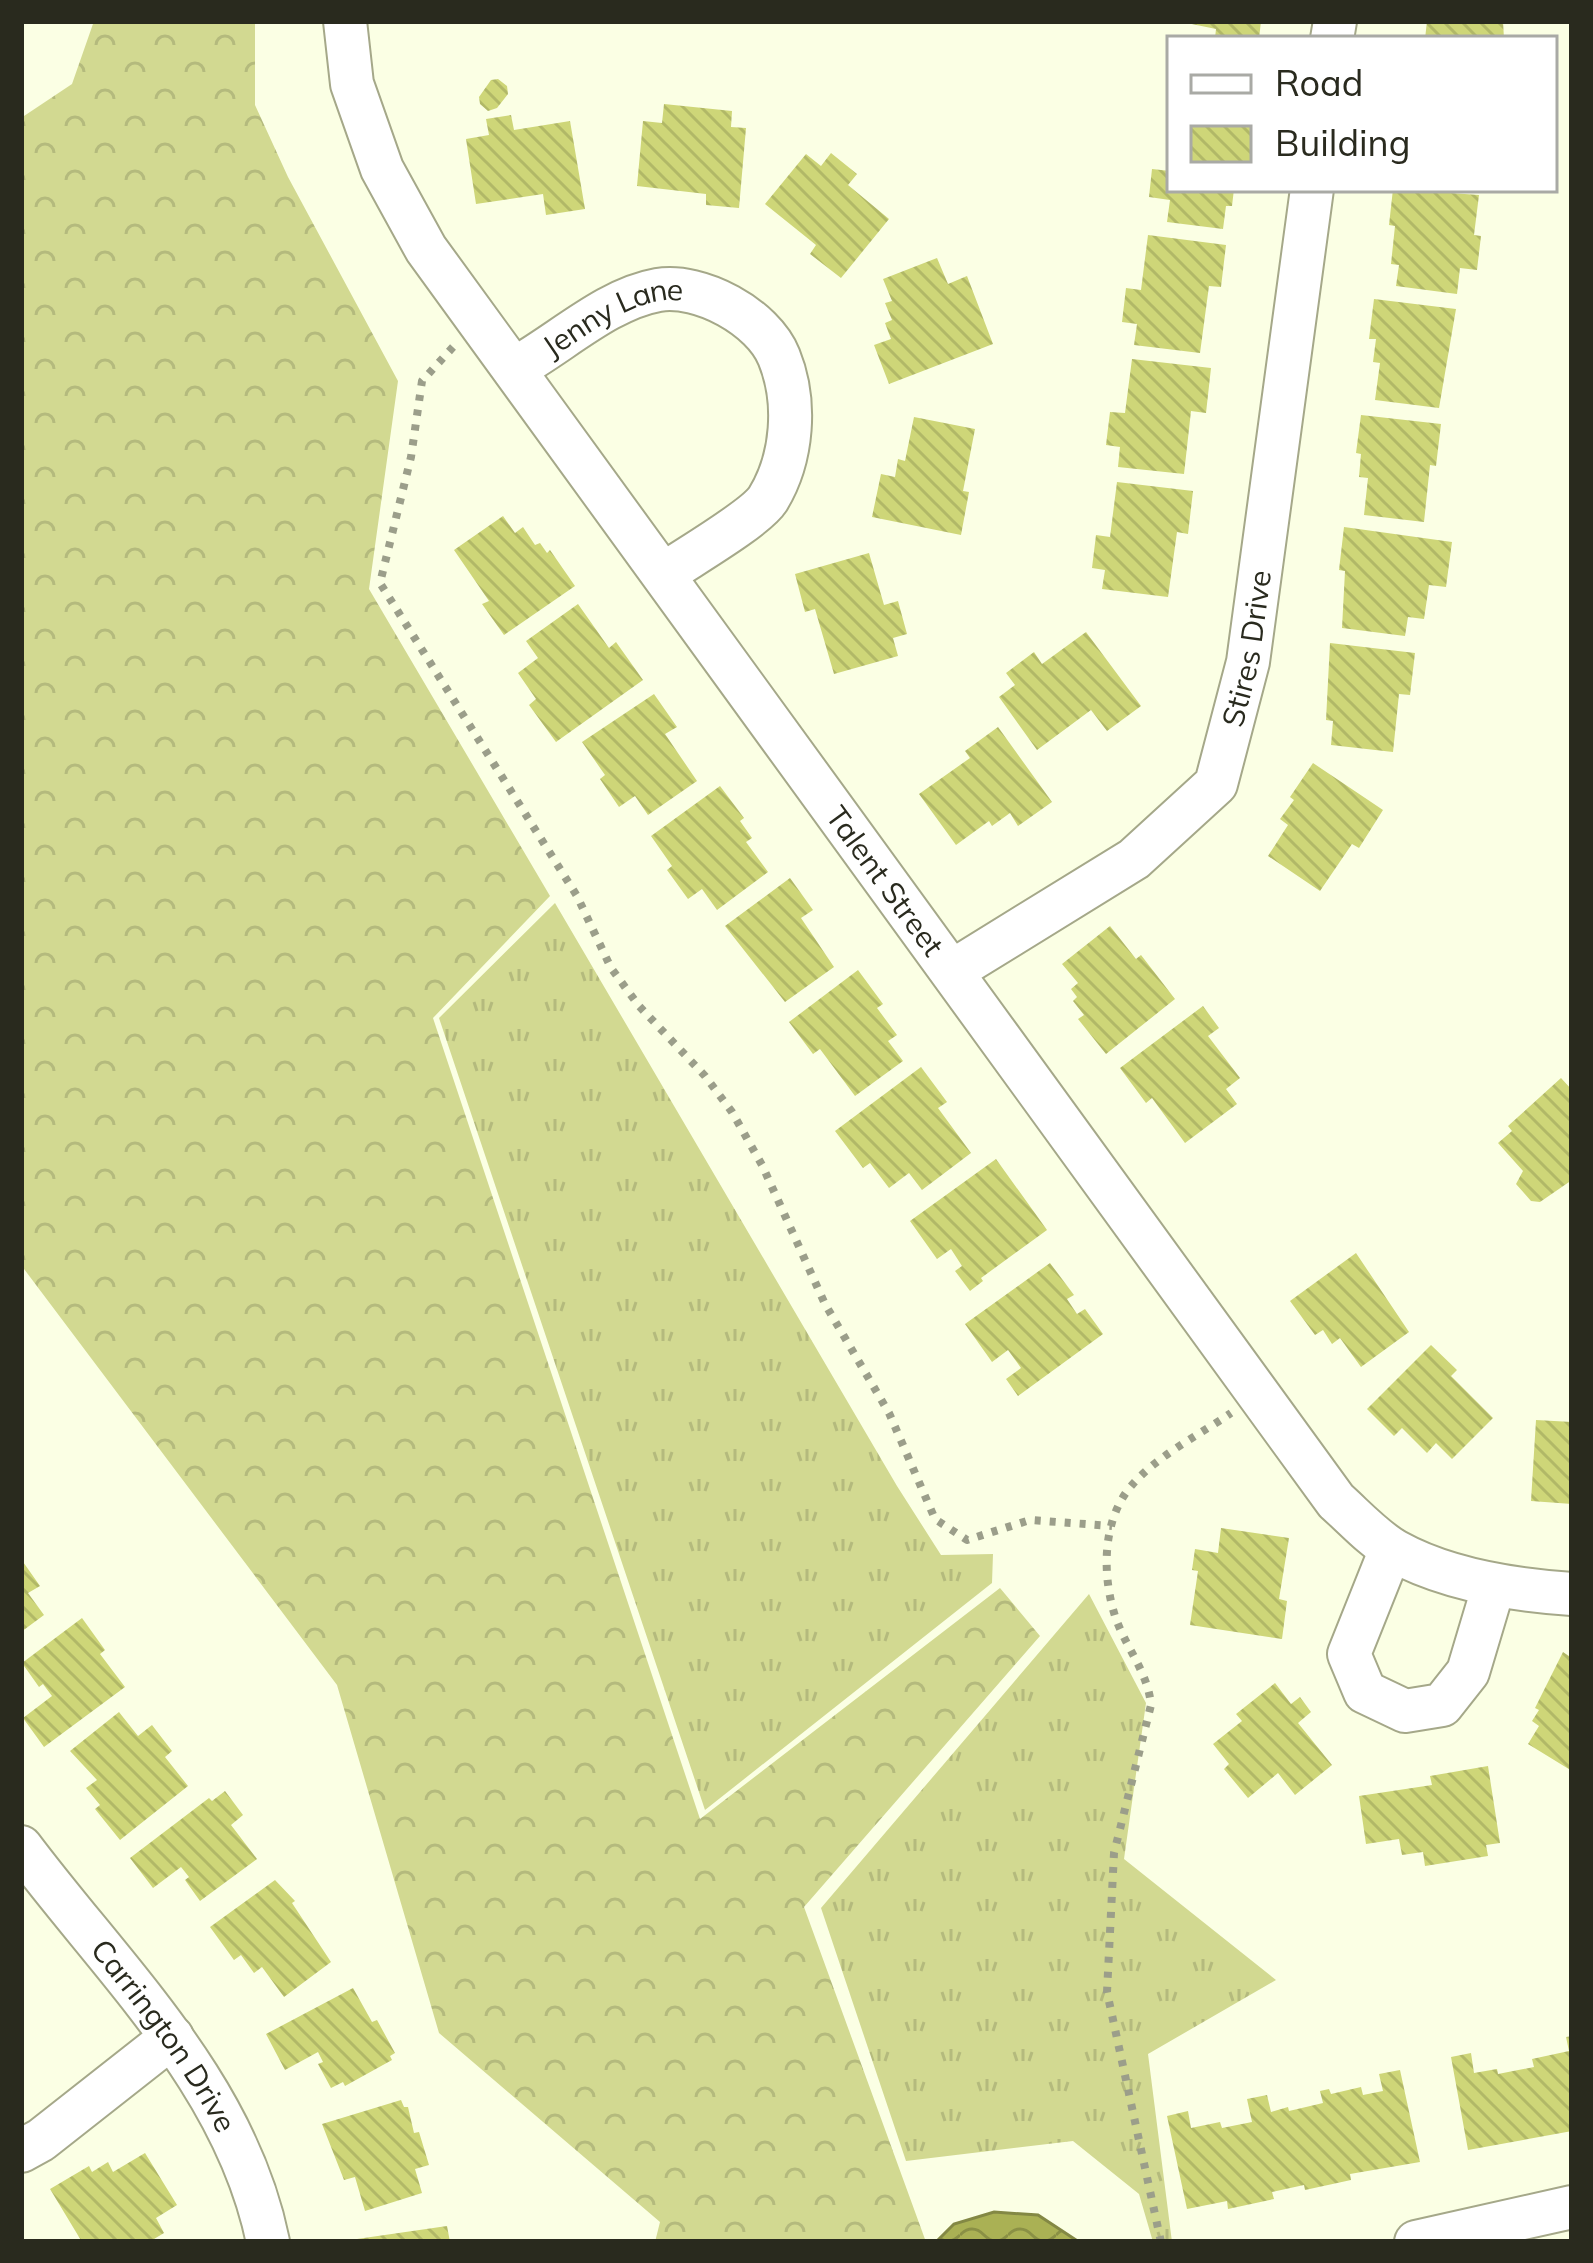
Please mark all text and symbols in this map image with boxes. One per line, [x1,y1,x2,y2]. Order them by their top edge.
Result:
legend [1167,36,1557,192]
text: Road [1275,60,1363,105]
text: Building [1275,120,1410,165]
street label: Jenny Lane [535,270,685,365]
street label: Stires Drive [1213,568,1279,731]
street label: Talent Street [818,798,952,963]
street label: Carrington Drive [83,1931,245,2138]

